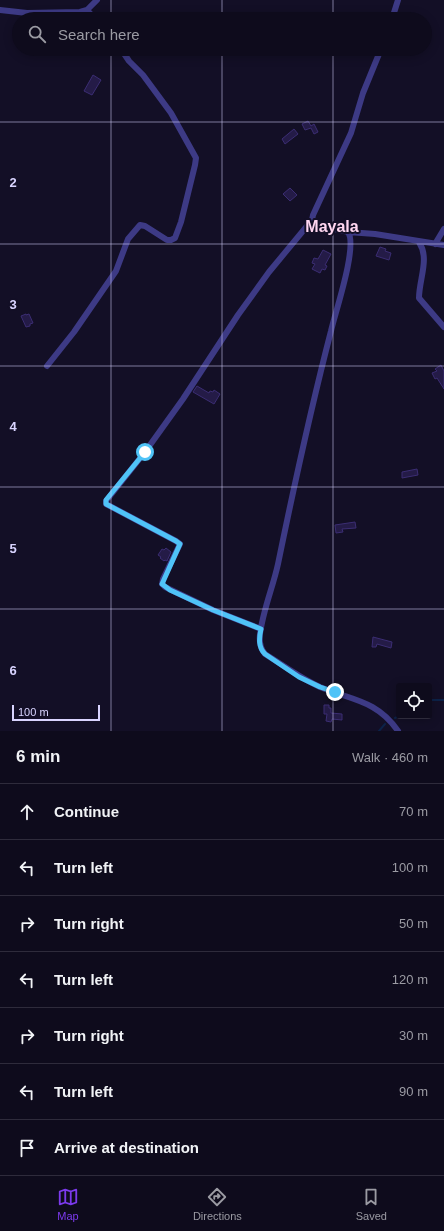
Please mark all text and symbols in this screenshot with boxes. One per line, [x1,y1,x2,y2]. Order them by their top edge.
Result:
search box [12,12,432,56]
icon: search [26,23,48,45]
text: Search here [58,26,140,43]
text: 2 [9,175,17,190]
district label: Mayala [305,218,359,235]
text: 3 [9,297,17,312]
text: 4 [9,419,17,434]
route start [136,443,154,461]
text: 5 [9,541,17,556]
text: 6 [9,663,17,678]
route end [326,683,344,701]
map controls [396,683,432,719]
button: locate [396,683,432,719]
scale bar [12,703,100,722]
text: 100 m [18,706,49,718]
text: 6 min [16,747,60,766]
text: Walk · 460 m [352,750,428,765]
icon: ahead [16,801,38,823]
text: Continue [54,803,119,820]
text: 70 m [399,804,428,819]
icon: left [16,857,38,879]
text: Turn left [54,859,113,876]
text: 100 m [392,860,428,875]
icon: right [16,913,38,935]
text: Turn right [54,915,124,932]
text: 50 m [399,916,428,931]
icon: left [16,969,38,991]
text: Turn left [54,971,113,988]
text: 120 m [392,972,428,987]
icon: right [16,1025,38,1047]
text: Turn right [54,1027,124,1044]
text: 30 m [399,1028,428,1043]
icon: left [16,1081,38,1103]
text: Turn left [54,1083,113,1100]
text: 90 m [399,1084,428,1099]
icon: arrive [16,1137,38,1159]
text: Arrive at destination [54,1139,199,1156]
tab: Map [57,1186,79,1222]
tab: Directions [193,1186,242,1222]
tab: Saved [356,1186,387,1222]

